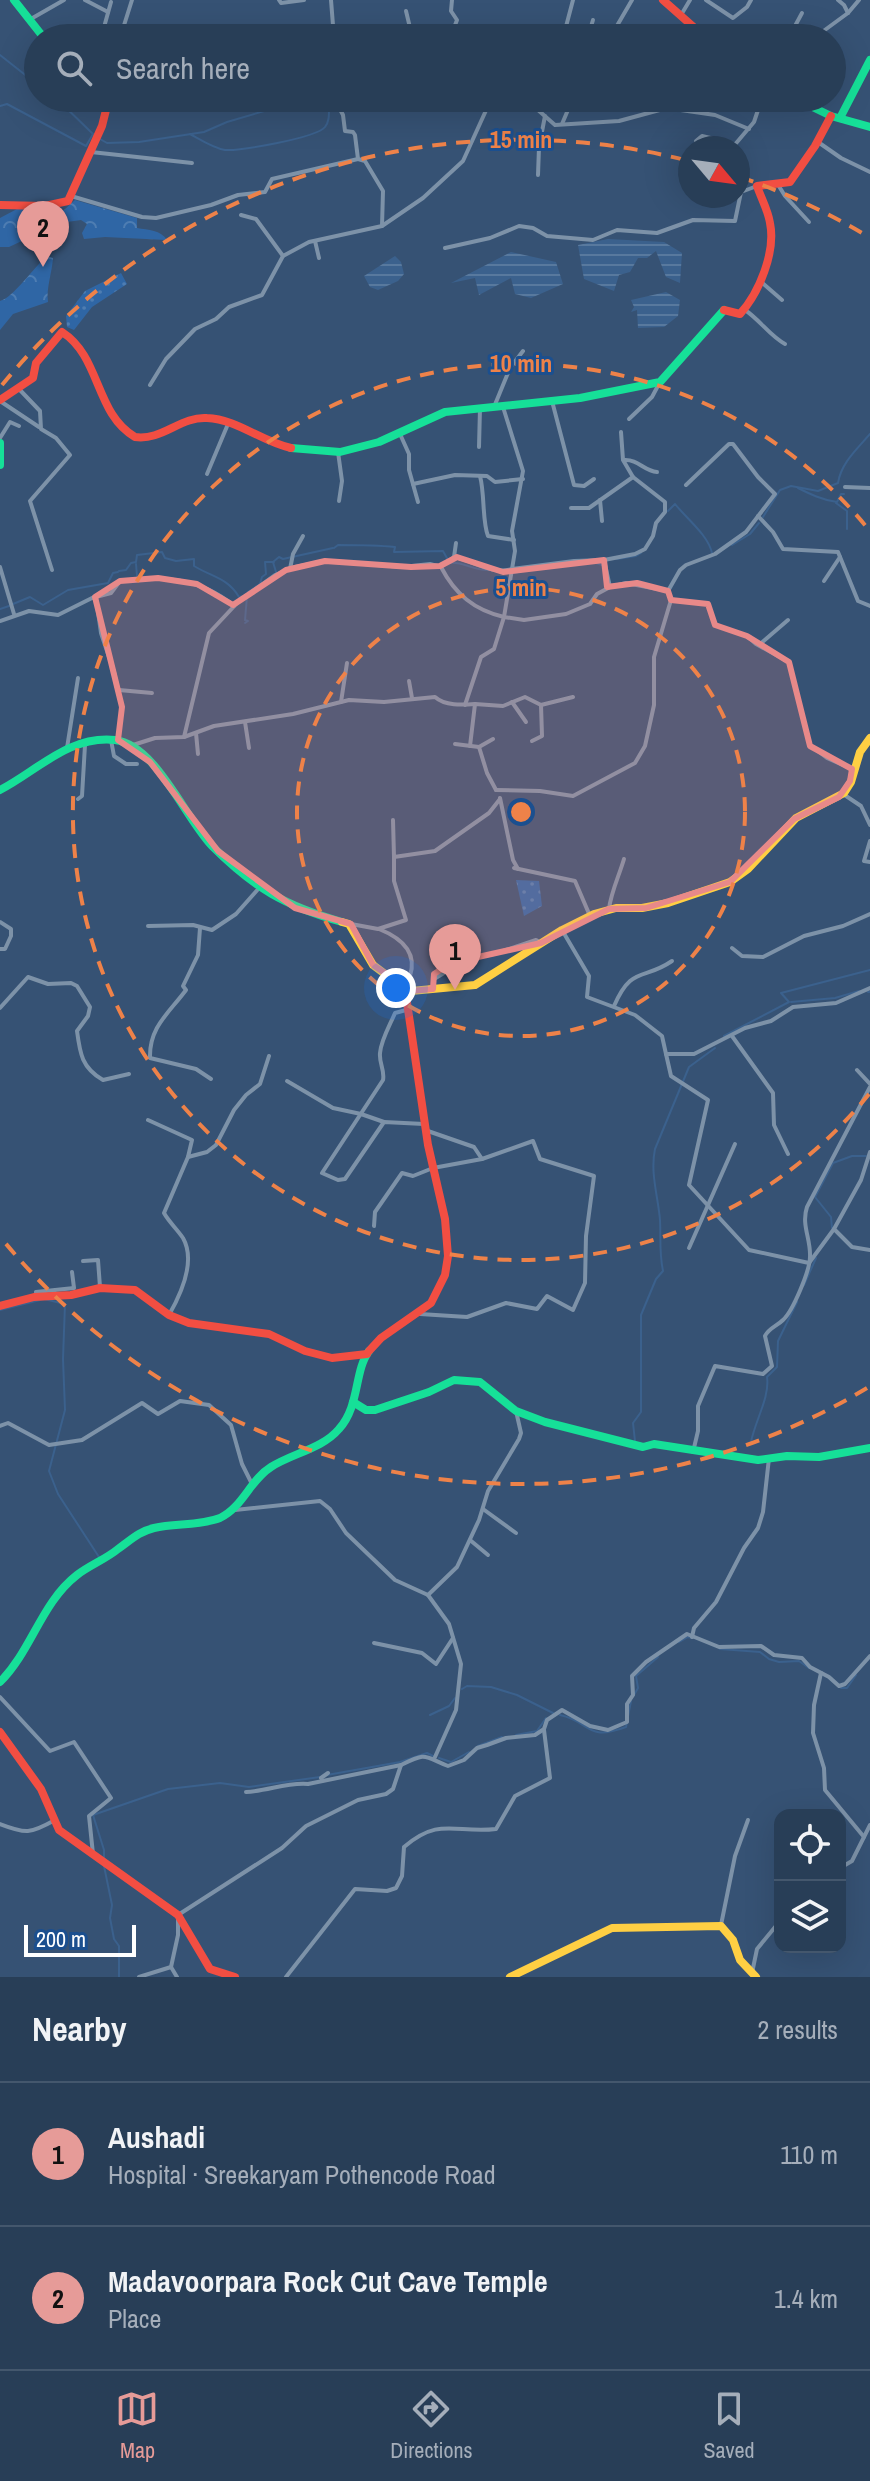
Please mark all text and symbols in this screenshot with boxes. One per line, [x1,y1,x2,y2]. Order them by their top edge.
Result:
search box [24,24,846,112]
icon: search [52,46,96,90]
text: Search here [116,48,250,88]
text: 15 min [490,123,552,155]
north arrow [678,136,750,208]
pin: 2 [17,201,69,267]
text: 10 min [490,347,552,379]
text: 5 min [495,571,547,603]
centre of rings [507,798,535,826]
pin: 1 [429,924,481,990]
your location [376,968,416,1008]
map controls [774,1809,846,1953]
button: locate [774,1809,846,1881]
button: layers [774,1881,846,1953]
scale bar [24,1921,136,1957]
text: 200 m [36,1924,86,1954]
text: Nearby [32,2006,127,2052]
text: 2 results [757,2012,838,2047]
text: Aushadi [108,2117,205,2157]
text: 1 [52,2137,64,2172]
text: 110 m [780,2137,838,2172]
text: Hospital · Sreekaryam Pothencode Road [108,2157,496,2192]
text: Madavoorpara Rock Cut Cave Temple [108,2261,548,2301]
text: 2 [52,2281,64,2316]
text: 1.4 km [774,2281,838,2316]
text: Place [108,2301,161,2336]
tab: Map [115,2387,159,2465]
tab: Directions [390,2387,473,2465]
tab: Saved [703,2387,755,2465]

